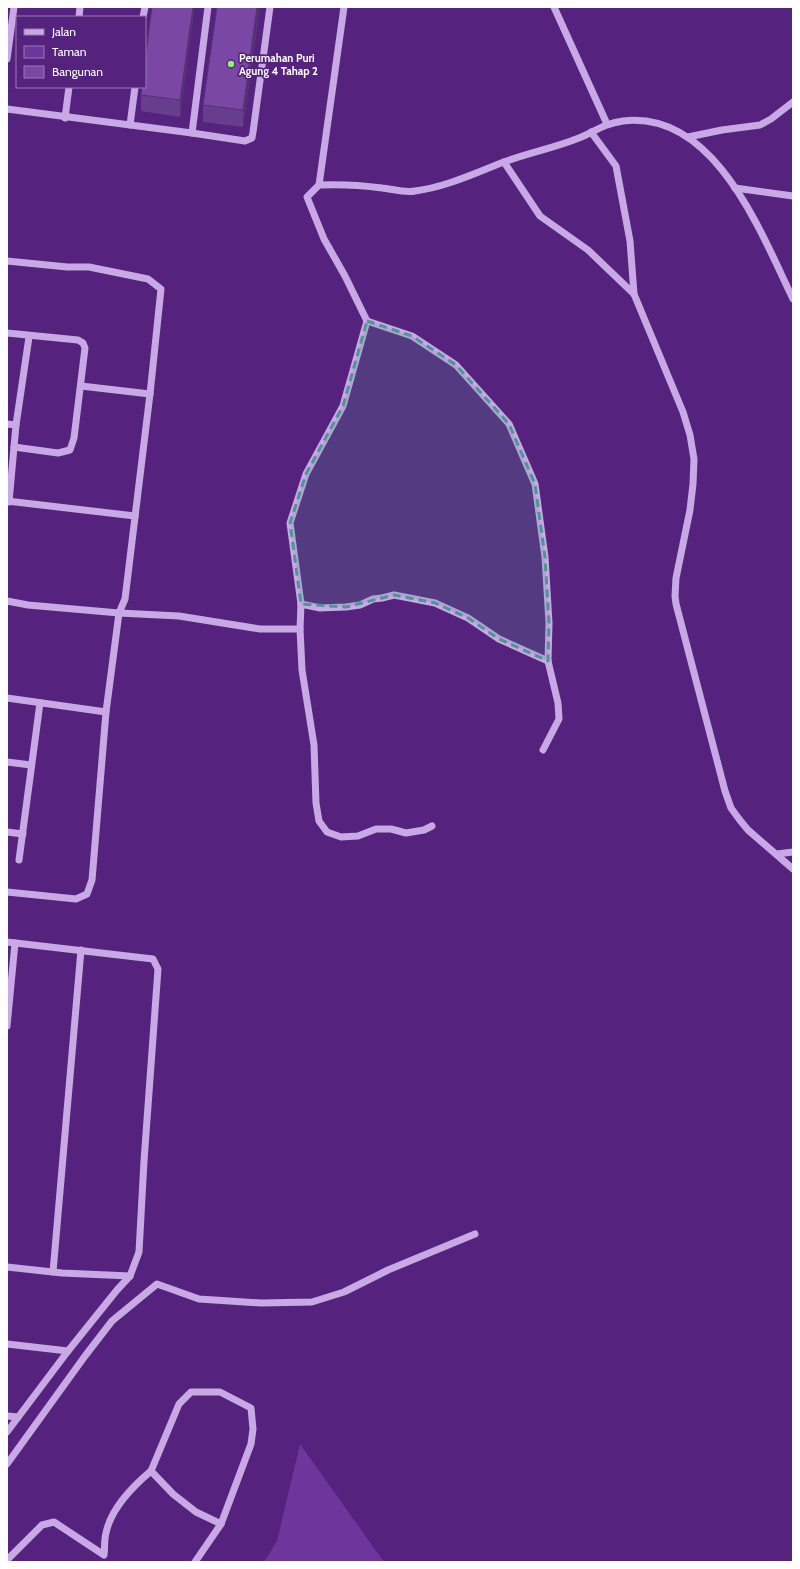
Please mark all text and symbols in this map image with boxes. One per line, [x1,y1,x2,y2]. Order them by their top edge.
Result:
legend [16,16,146,88]
text: Jalan [51,24,76,39]
text: Taman [52,44,87,59]
place label: Perumahan Puri Agung 4 Tahap 2 [239,51,318,78]
marker: Perumahan Puri Agung 4 Tahap 2 [226,59,236,69]
text: Bangunan [52,64,103,79]

